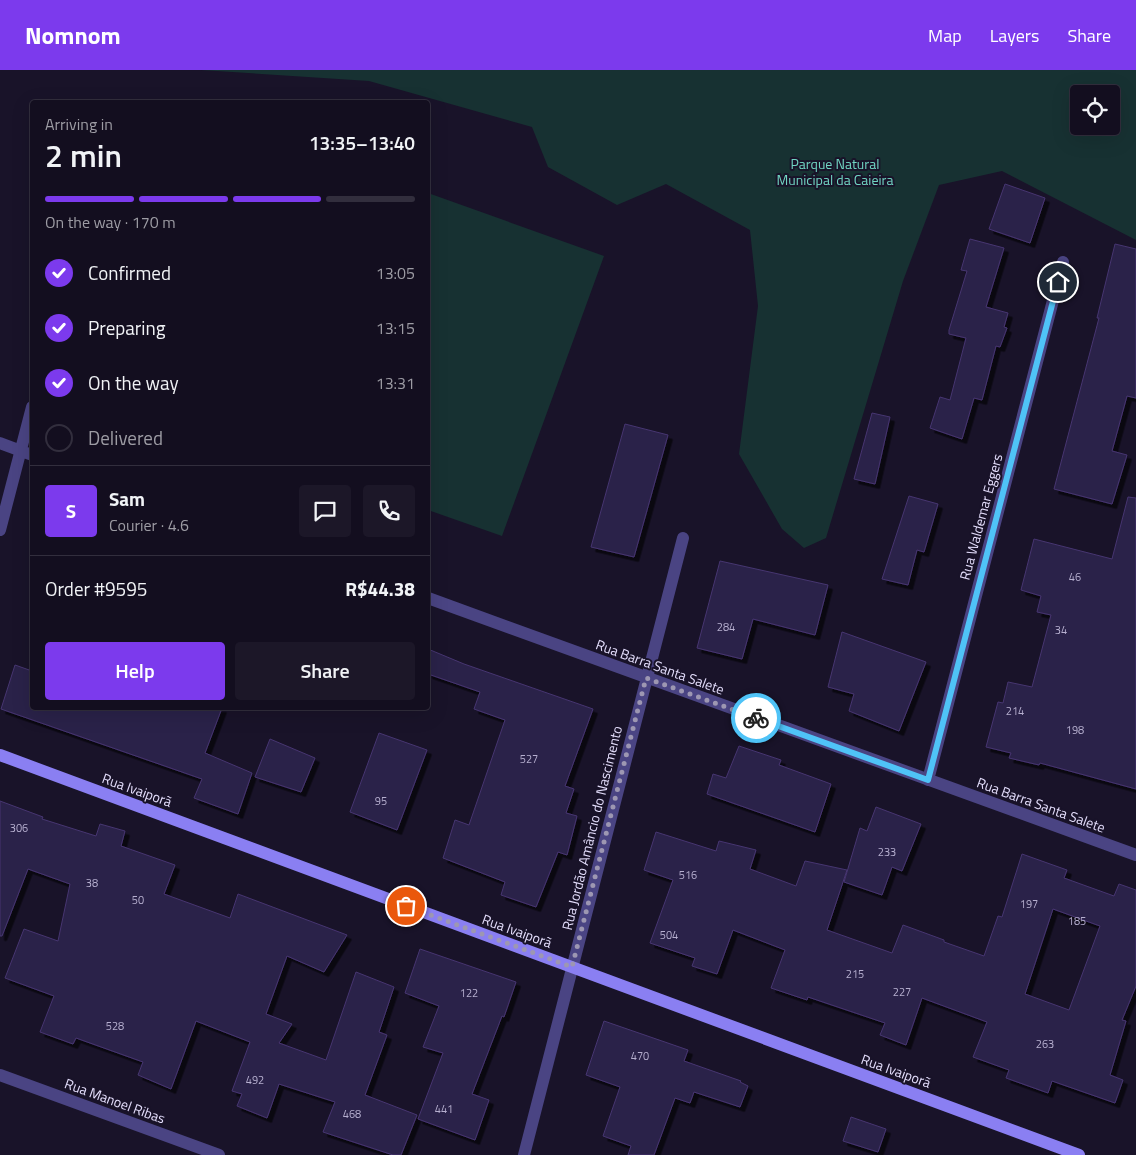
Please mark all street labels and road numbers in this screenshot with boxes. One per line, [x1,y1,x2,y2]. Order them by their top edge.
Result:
street label: Rua Waldemar Eggers [954,451,1007,582]
street label: Rua Barra Santa Salete [593,633,727,700]
street label: Rua Jordão Amâncio do Nascimento [556,724,627,932]
street label: Rua Ivaiporã [99,767,175,812]
street label: Rua Barra Santa Salete [974,771,1108,838]
street label: Rua Ivaiporã [479,908,555,953]
street label: Rua Ivaiporã [858,1048,934,1093]
street label: Rua Manoel Ribas [62,1073,168,1128]

